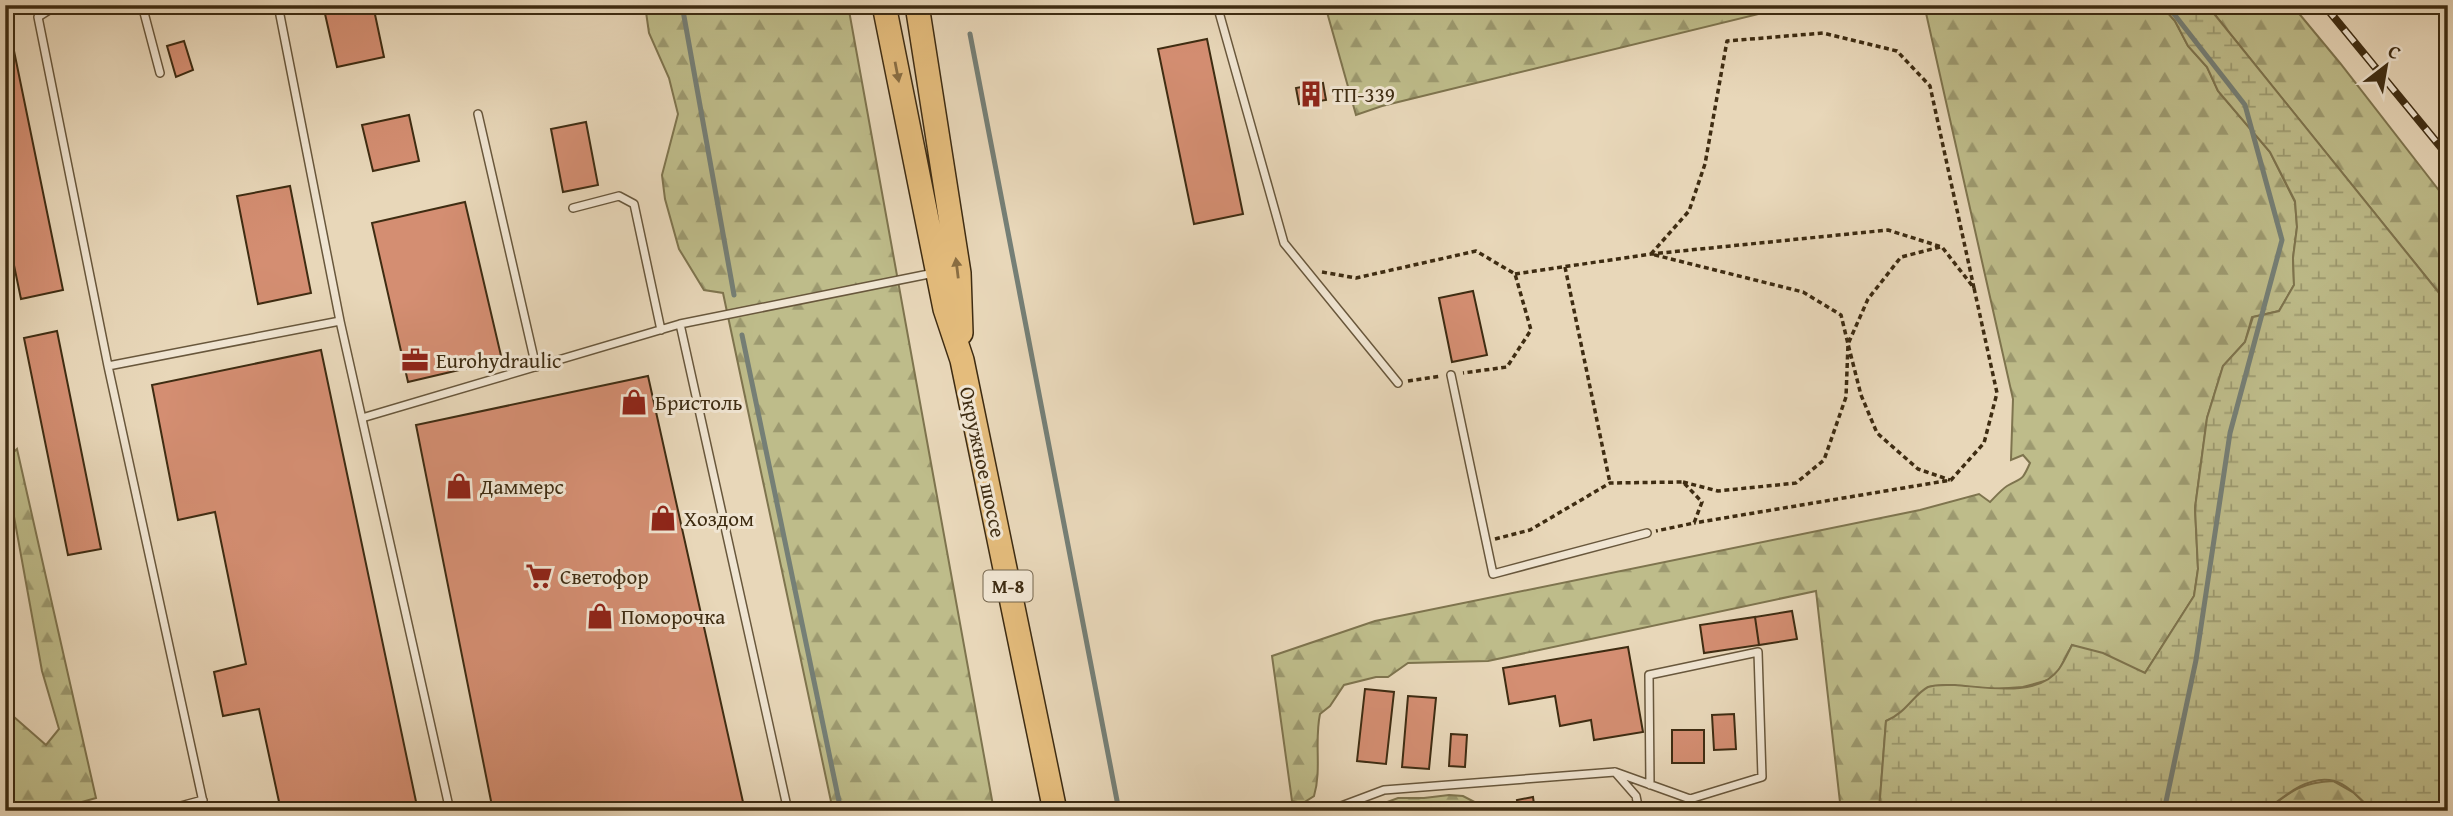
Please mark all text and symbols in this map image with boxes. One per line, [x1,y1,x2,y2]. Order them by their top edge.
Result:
north arrow [2352,32,2422,102]
text: С [2383,37,2407,66]
one-way arrow [892,61,903,83]
building icon: ТП-339 [1296,79,1326,109]
place label: ТП-339 [1332,79,1395,110]
one-way arrow [952,257,963,279]
office icon: Eurohydraulic [400,345,430,375]
place label: Eurohydraulic [436,345,561,376]
street label: Окружное шоссе [952,384,1014,540]
shop icon: Бристоль [619,387,649,417]
place label: Бристоль [655,387,742,418]
shop icon: Даммерс [444,471,474,501]
place label: Даммерс [479,471,564,502]
shop icon: Хоздом [648,503,678,533]
place label: Хоздом [684,503,754,534]
supermarket icon: Светофор [524,561,554,591]
place label: Светофор [560,561,649,592]
road number: М-8 [984,570,1032,601]
shop icon: Поморочка [585,601,615,631]
place label: Поморочка [621,601,725,632]

